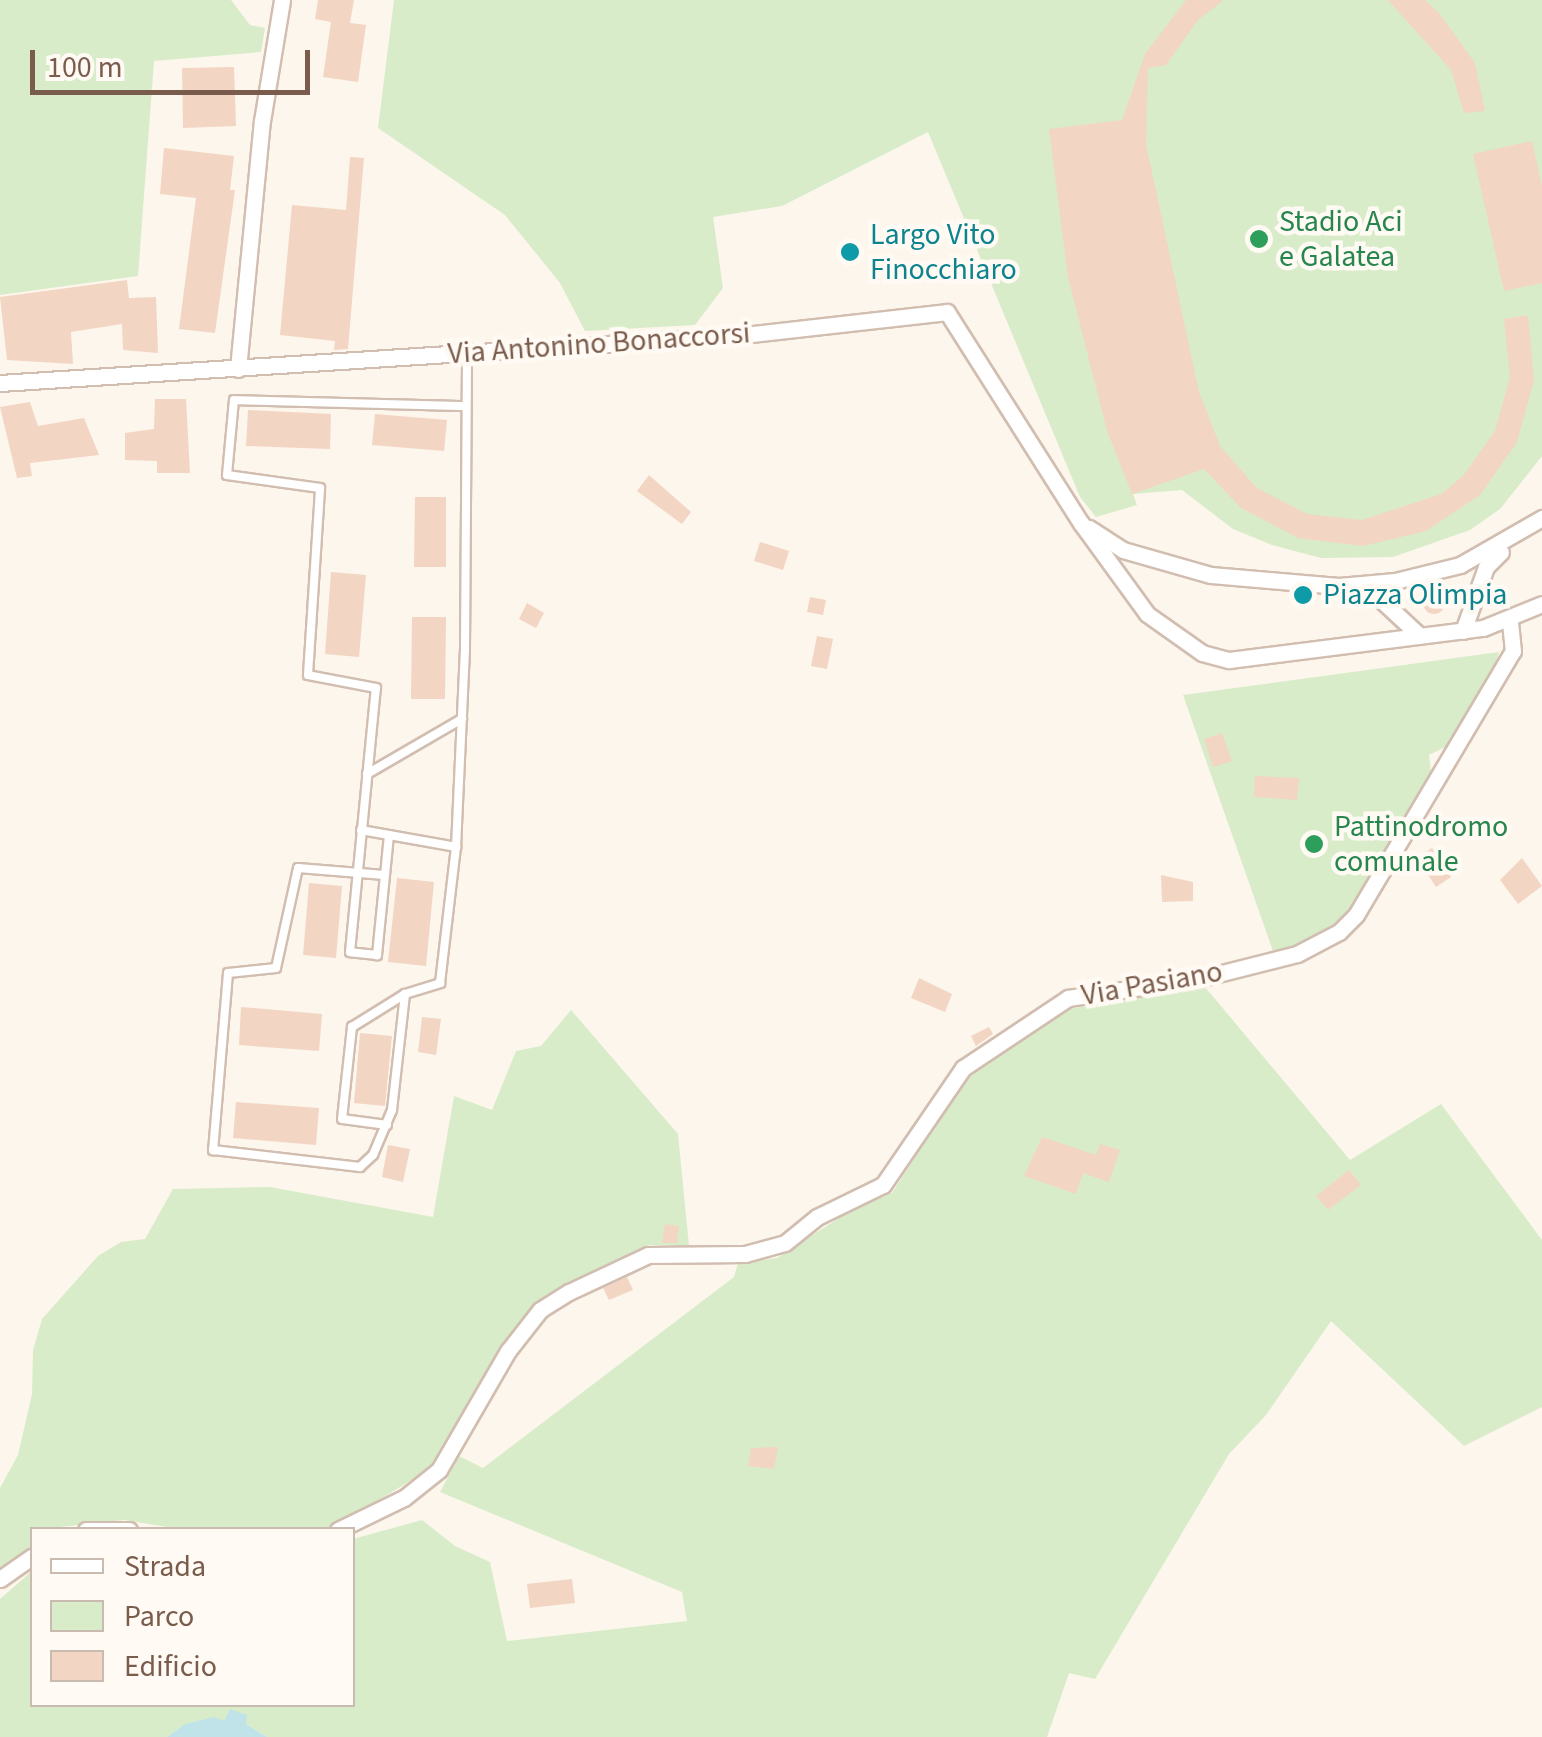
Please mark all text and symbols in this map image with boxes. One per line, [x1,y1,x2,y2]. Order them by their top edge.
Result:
scale bar [35,30,315,92]
text: 100 m [47,46,123,89]
place label: Stadio Aci e Galatea [1279,204,1403,274]
place label: Largo Vito Finocchiaro [870,217,1017,288]
marker: Stadio Aci e Galatea [1248,228,1270,250]
marker: Largo Vito Finocchiaro [839,241,861,263]
street label: Via Antonino Bonaccorsi [447,315,751,373]
place label: Piazza Olimpia [1323,577,1507,613]
marker: Piazza Olimpia [1292,584,1314,606]
place label: Pattinodromo comunale [1334,809,1508,880]
marker: Pattinodromo comunale [1303,833,1325,855]
street label: Via Pasiano [1079,954,1225,1014]
legend [30,1527,355,1707]
text: Strada [124,1545,206,1588]
text: Parco [124,1595,194,1638]
text: Edificio [124,1645,217,1688]

